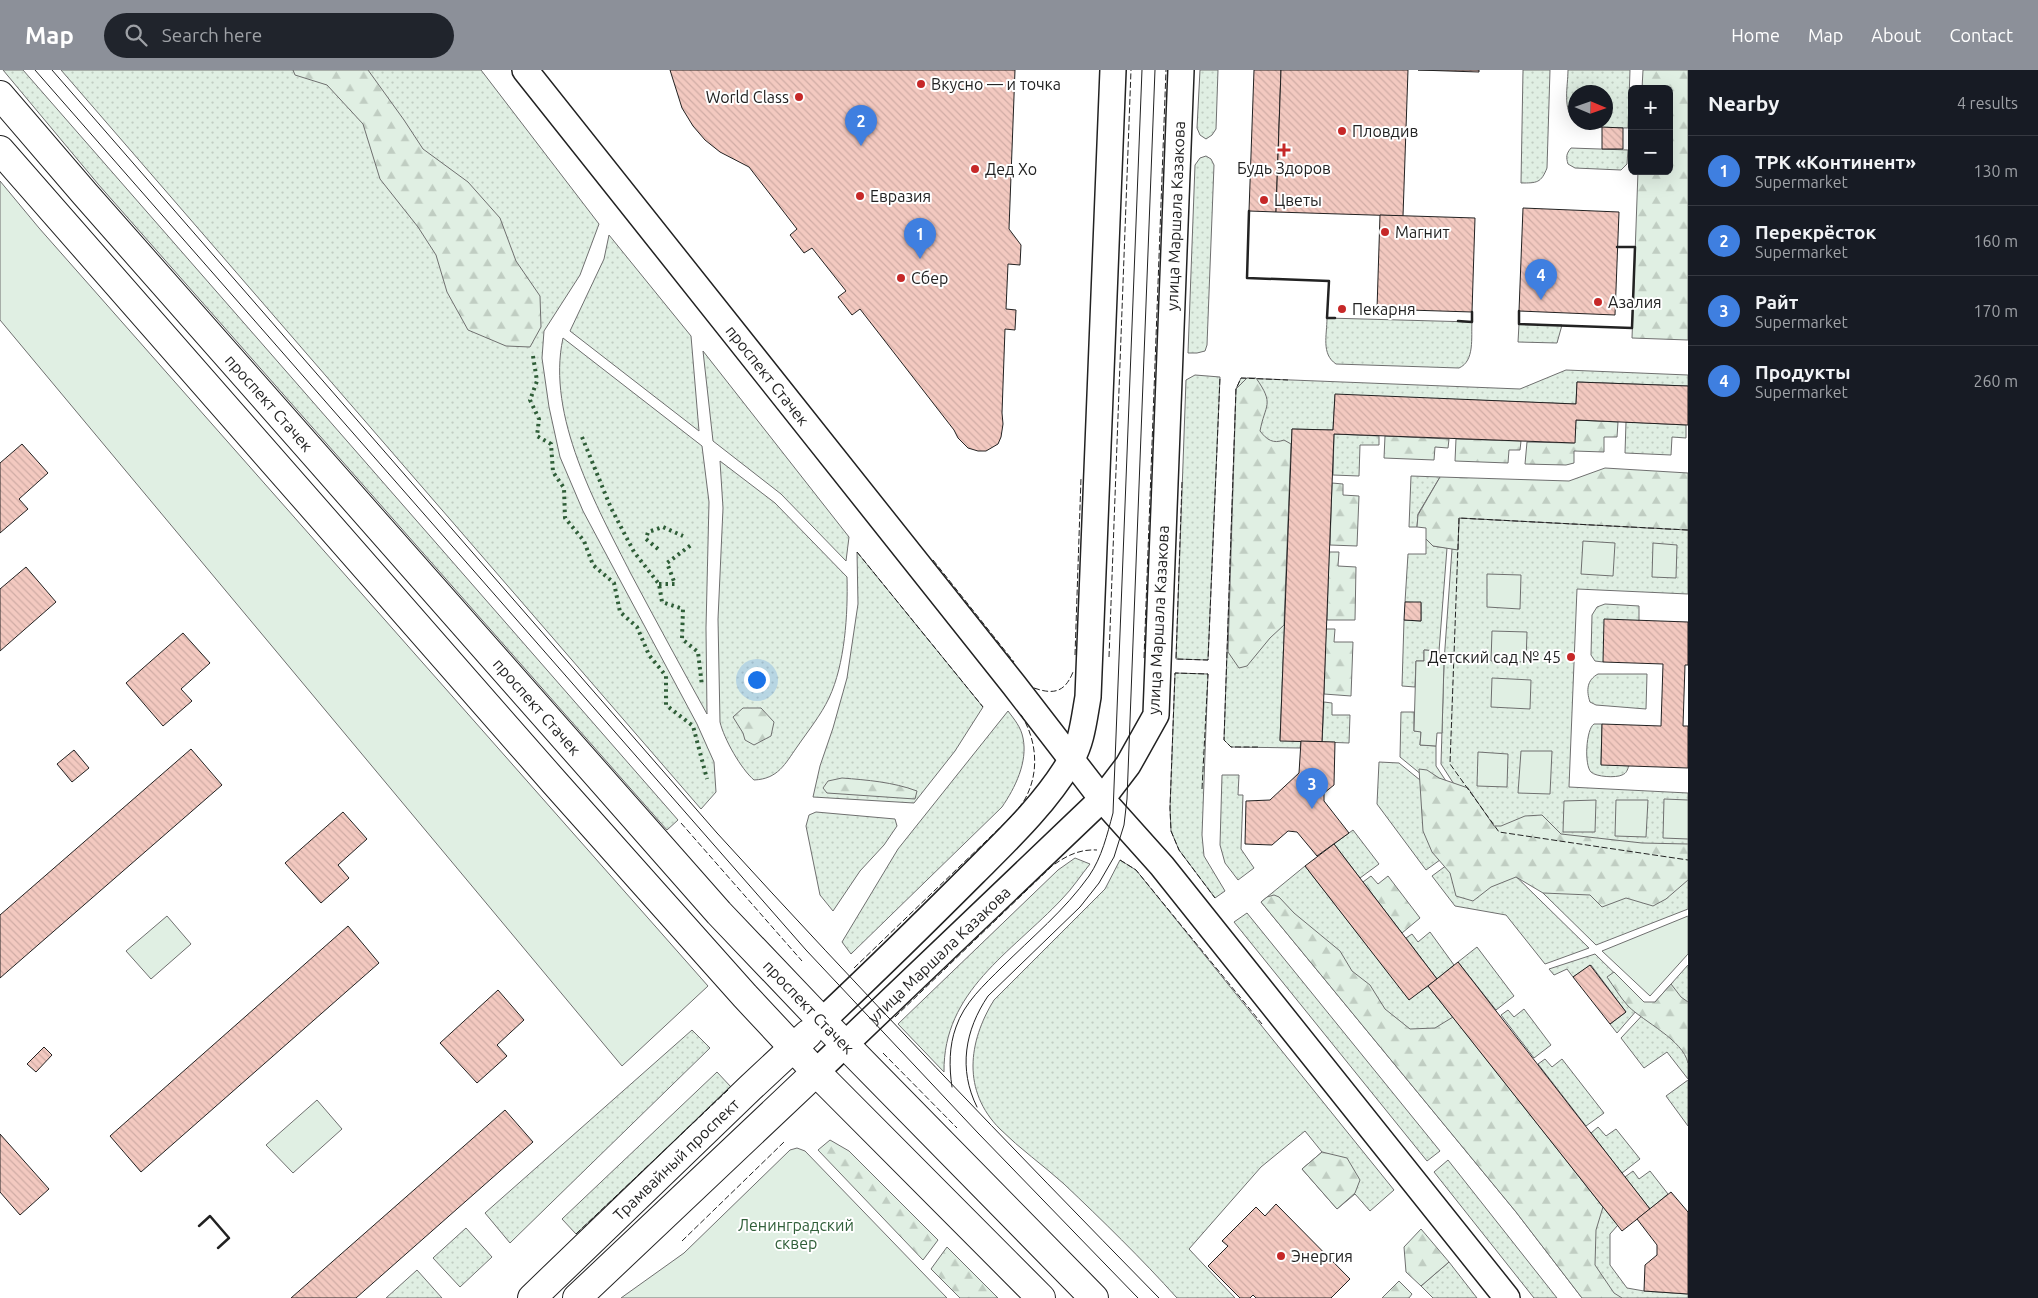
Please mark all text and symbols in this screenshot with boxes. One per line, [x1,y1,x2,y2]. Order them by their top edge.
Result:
search box [104,13,454,58]
icon: search [122,21,150,49]
text: Map [25,22,74,49]
text: Search here [162,24,262,46]
text: Home [1731,25,1780,45]
text: Map [1808,25,1843,45]
text: About [1871,25,1921,45]
text: Contact [1949,25,2013,45]
place label: Вкусно — и точка [931,75,1061,93]
marker: Вкусно — и точка [915,78,927,90]
north arrow [1568,85,1613,130]
map controls [1628,85,1673,175]
button: + [1628,85,1673,130]
place label: World Class [706,88,789,106]
marker: World Class [793,91,805,103]
text: Nearby [1708,91,1779,115]
text: 4 results [1957,94,2018,112]
pin: 2 [845,105,877,146]
street label: улица Маршала Казакова [1163,121,1188,311]
place label: Пловдив [1352,122,1418,140]
marker: Пловдив [1336,125,1348,137]
button: − [1628,130,1673,175]
marker: Будь Здоров [1278,144,1290,156]
text: ТРК «Континент» [1755,151,1916,173]
place label: Будь Здоров [1237,159,1331,177]
place label: Дед Хо [985,160,1037,178]
text: 1 [1719,162,1729,180]
text: 130 m [1973,162,2018,180]
marker: Дед Хо [969,163,981,175]
text: Supermarket [1755,173,1848,191]
place label: Евразия [870,187,931,205]
marker: Евразия [854,190,866,202]
place label: Цветы [1274,191,1322,209]
marker: Цветы [1258,194,1270,206]
pin: 1 [904,218,936,259]
text: Перекрёсток [1755,221,1876,243]
place label: Магнит [1395,223,1450,241]
marker: Магнит [1379,226,1391,238]
text: 2 [1719,232,1729,250]
text: 160 m [1973,232,2018,250]
text: Supermarket [1755,243,1848,261]
pin: 4 [1525,259,1557,300]
place label: Сбер [911,269,948,287]
marker: Сбер [895,272,907,284]
text: Райт [1755,291,1798,313]
place label: Азалия [1608,293,1662,311]
marker: Азалия [1592,296,1604,308]
place label: Пекарня [1352,300,1416,318]
text: 3 [1719,302,1729,320]
text: 170 m [1973,302,2018,320]
marker: Пекарня [1336,303,1348,315]
text: Supermarket [1755,313,1848,331]
street label: проспект Стачек [722,322,813,429]
street label: проспект Стачек [222,351,317,455]
text: Продукты [1755,361,1850,383]
text: 4 [1719,372,1729,390]
text: 260 m [1973,372,2018,390]
text: Supermarket [1755,383,1848,401]
street label: улица Маршала Казакова [1144,525,1172,715]
place label: Детский сад № 45 [1428,648,1561,666]
marker: Детский сад № 45 [1565,651,1577,663]
street label: проспект Стачек [490,655,584,759]
your location [744,667,770,693]
pin: 3 [1296,768,1328,809]
street label: улица Маршала Казакова [864,883,1014,1027]
street label: проспект Стачек [760,956,858,1057]
street label: Трамвайный проспект [609,1095,743,1224]
park label: Ленинградский сквер [738,1216,854,1252]
place label: Энергия [1291,1247,1353,1265]
marker: Энергия [1275,1250,1287,1262]

